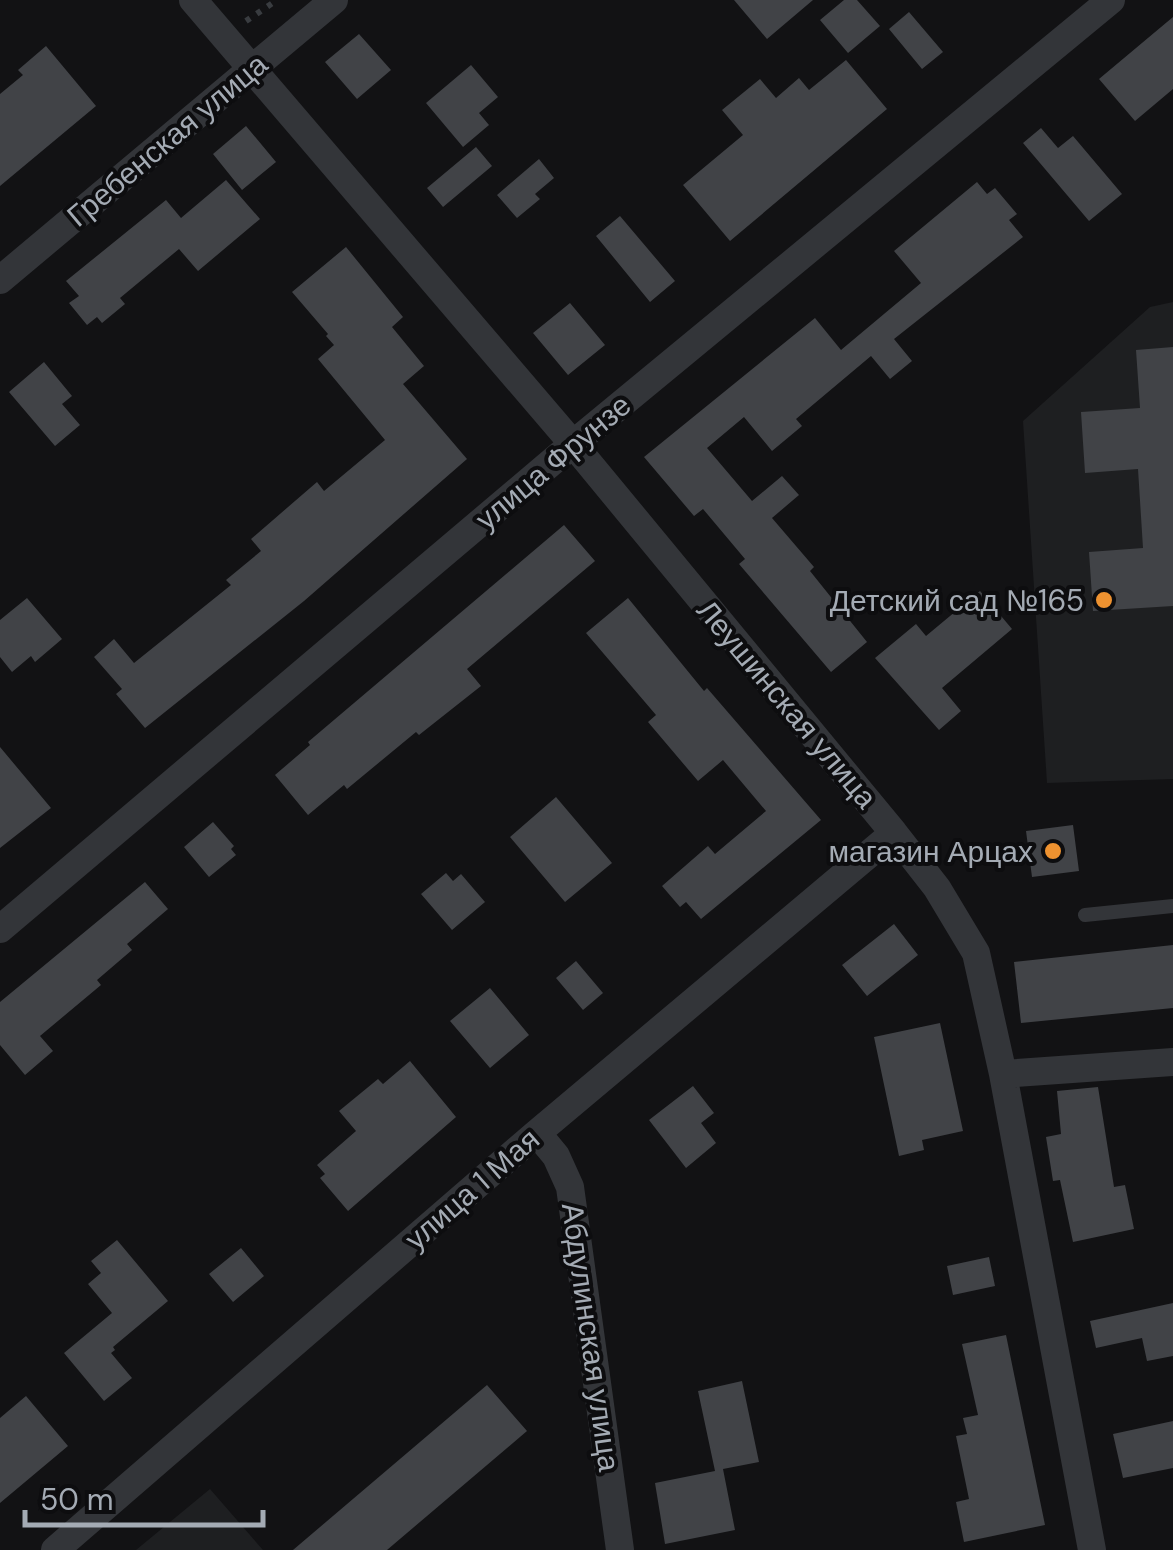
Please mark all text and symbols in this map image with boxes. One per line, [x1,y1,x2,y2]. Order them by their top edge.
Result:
street label: Гребенская улица [59,45,275,235]
street label: улица Фрунзе [467,386,639,538]
place label: Детский сад №165 [830,581,1084,620]
marker: Детский сад №165 [1093,589,1115,611]
street label: Леушинская улица [688,592,886,817]
place label: магазин Арцах [828,832,1033,871]
marker: магазин Арцах [1042,840,1064,862]
street label: улица 1 Мая [397,1120,547,1258]
street label: Абдулинская улица [553,1200,629,1474]
scale bar [25,1465,262,1527]
text: 50 m [40,1480,114,1519]

